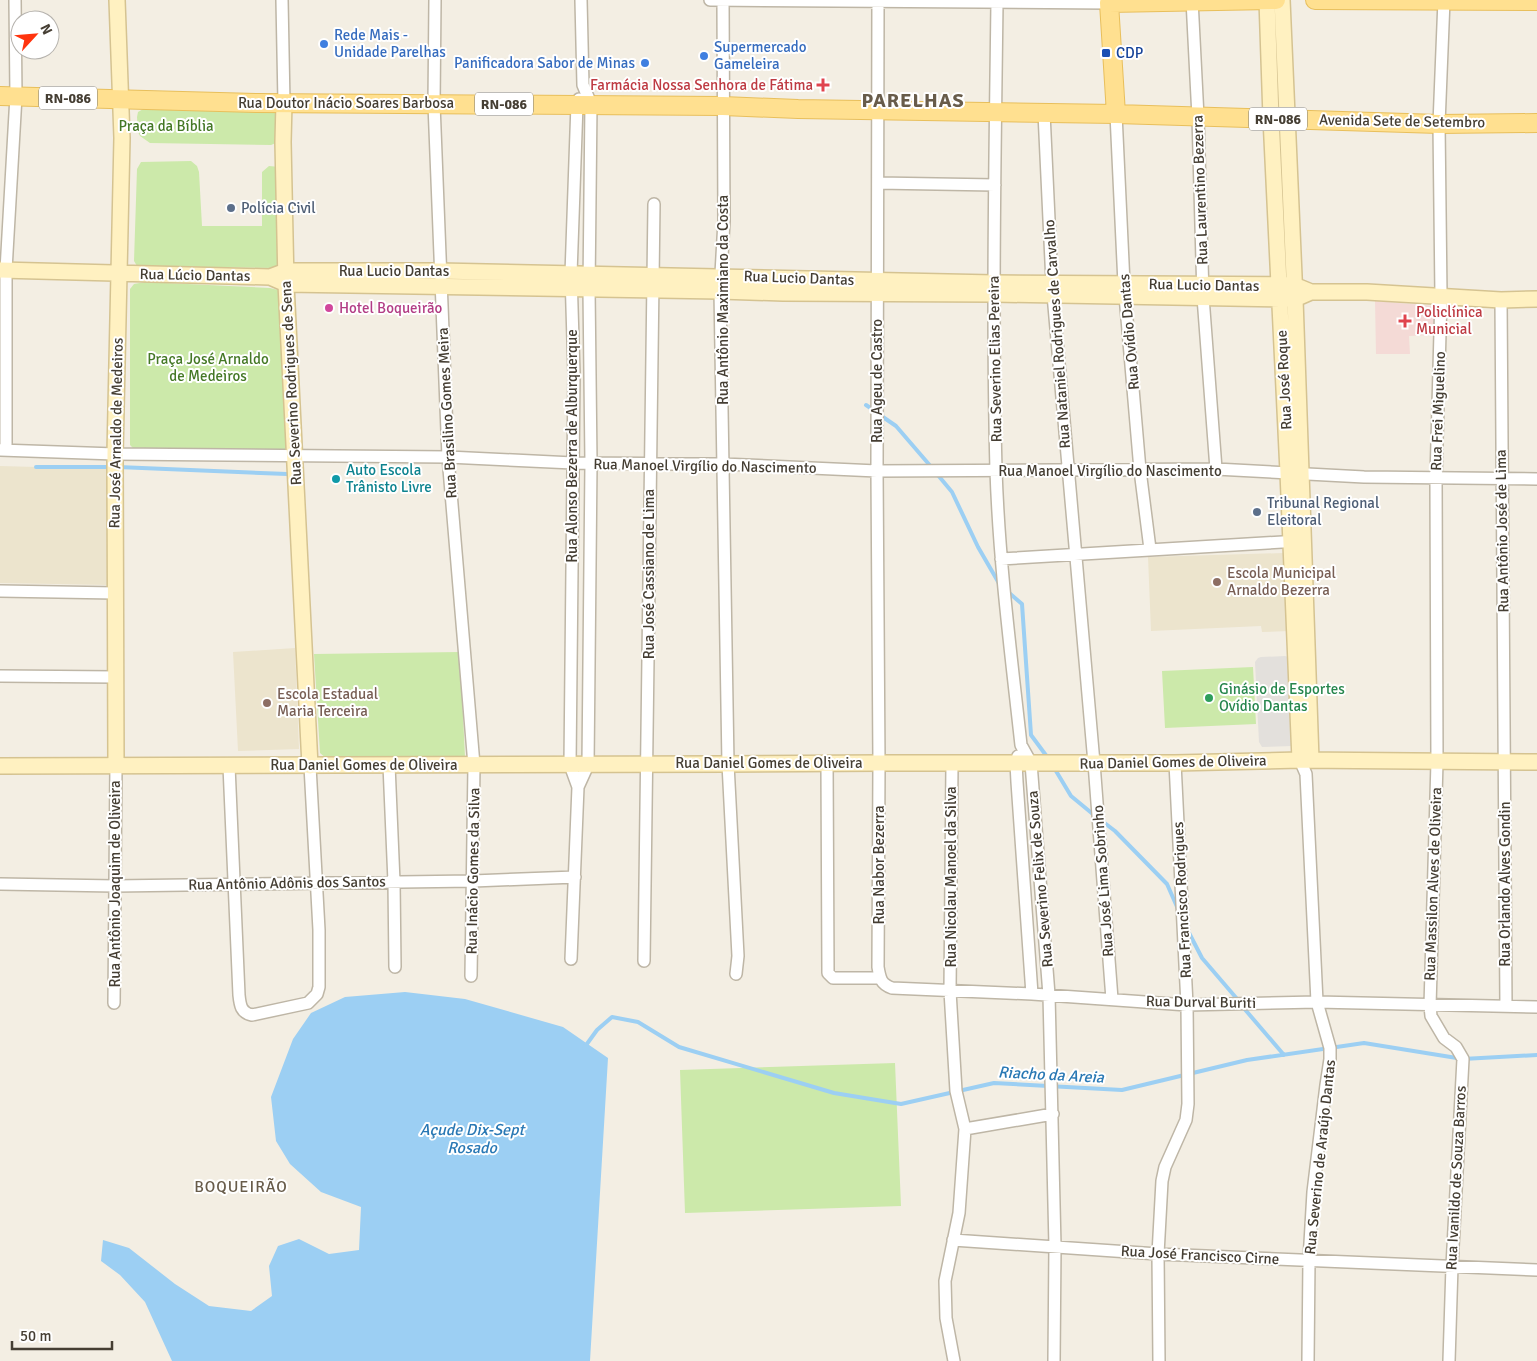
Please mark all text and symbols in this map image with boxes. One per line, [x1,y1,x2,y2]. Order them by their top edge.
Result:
north arrow [10,10,60,60]
text: N [36,21,56,38]
place label: Rede Mais - Unidade Parelhas [334,26,446,61]
marker: Rede Mais - Unidade Parelhas [318,38,330,50]
place label: Supermercado Gameleira [714,38,807,73]
place label: CDP [1116,44,1143,62]
marker: CDP [1100,47,1112,59]
marker: Supermercado Gameleira [698,50,710,62]
place label: Panificadora Sabor de Minas [454,54,635,72]
marker: Panificadora Sabor de Minas [639,57,651,69]
place label: Farmácia Nossa Senhora de Fátima [590,76,813,94]
marker: Farmácia Nossa Senhora de Fátima [817,79,829,91]
road number: RN-086 [39,86,97,110]
district label: PARELHAS [861,88,965,113]
road number: RN-086 [475,92,533,116]
street label: Rua Doutor Inácio Soares Barbosa [238,94,454,112]
road number: RN-086 [1249,108,1307,130]
street label: Avenida Sete de Setembro [1319,111,1485,131]
street label: Rua Laurentino Bezerra [1188,115,1212,265]
park label: Praça da Bíblia [118,117,214,135]
street label: Rua Antônio Maximiano da Costa [714,195,732,405]
place label: Polícia Civil [241,199,316,217]
marker: Polícia Civil [225,202,237,214]
street label: Rua Nataniel Rodrigues de Carvalho [1040,219,1074,449]
street label: Rua Lucio Dantas [339,262,450,280]
street label: Rua Lúcio Dantas [140,265,251,285]
street label: Rua Lucio Dantas [743,267,855,289]
street label: Rua Ovídio Dantas [1115,273,1143,391]
street label: Rua Lucio Dantas [1149,275,1260,295]
street label: Rua Severino Elias Pereira [985,276,1005,442]
street label: Rua Severino Rodrigues de Sena [277,280,305,486]
place label: Hotel Boqueirão [339,299,443,317]
marker: Hotel Boqueirão [323,302,335,314]
place label: Policlínica Municial [1416,303,1483,338]
marker: Policlínica Municial [1398,314,1412,328]
street label: Rua Ageu de Castro [868,319,886,443]
street label: Rua Brasilino Gomes Meira [434,327,460,499]
street label: Rua Alonso Bezerra de Alburquerque [563,329,581,563]
street label: Rua José Roque [1272,330,1296,430]
street label: Rua José Arnaldo de Medeiros [105,337,127,529]
park label: Praça José Arnaldo de Medeiros [147,350,269,385]
street label: Rua Frei Miguelino [1427,351,1449,471]
street label: Rua Antônio José de Lima [1492,449,1512,613]
street label: Rua Manoel Virgílio do Nascimento [593,455,817,477]
place label: Auto Escola Trânisto Livre [346,461,432,496]
street label: Rua Manoel Virgílio do Nascimento [998,462,1222,480]
marker: Auto Escola Trânisto Livre [330,473,342,485]
street label: Rua José Cassiano de Lima [640,489,658,659]
place label: Tribunal Regional Eleitoral [1267,494,1379,529]
marker: Tribunal Regional Eleitoral [1251,506,1263,518]
place label: Escola Municipal Arnaldo Bezerra [1227,564,1336,599]
marker: Escola Municipal Arnaldo Bezerra [1211,576,1223,588]
place label: Ginásio de Esportes Ovídio Dantas [1219,680,1345,715]
place label: Escola Estadual Maria Terceira [277,685,378,720]
marker: Ginásio de Esportes Ovídio Dantas [1203,692,1215,704]
marker: Escola Estadual Maria Terceira [261,697,273,709]
street label: Rua Daniel Gomes de Oliveira [1079,751,1267,773]
street label: Rua Daniel Gomes de Oliveira [675,754,863,772]
street label: Rua Daniel Gomes de Oliveira [270,756,458,774]
street label: Rua Antônio Joaquim de Oliveira [106,781,124,987]
street label: Rua Nicolau Manoel da Silva [942,786,960,968]
street label: Rua Inácio Gomes da Silva [463,787,483,955]
street label: Rua Massilon Alves de Oliveira [1421,787,1445,981]
street label: Rua Severino Felix de Souza [1023,790,1057,968]
street label: Rua Orlando Alves Gondin [1496,801,1514,967]
street label: Rua José Lima Sobrinho [1089,804,1117,958]
street label: Rua Nabor Bezerra [870,805,888,925]
street label: Rua Francisco Rodrigues [1169,821,1195,979]
street label: Rua Antônio Adônis dos Santos [188,872,386,894]
street label: Rua Durval Buriti [1146,992,1256,1012]
street label: Rua Severino de Araújo Dantas [1301,1058,1339,1255]
water label: Riacho da Areia [997,1062,1105,1088]
street label: Rua Ivanildo de Souza Barros [1442,1085,1470,1271]
water label: Açude Dix-Sept Rosado [420,1120,527,1158]
district label: BOQUEIRÃO [194,1177,288,1197]
street label: Rua José Francisco Cirne [1120,1242,1280,1268]
scale bar [12,1318,112,1350]
text: 50 m [20,1327,51,1345]

